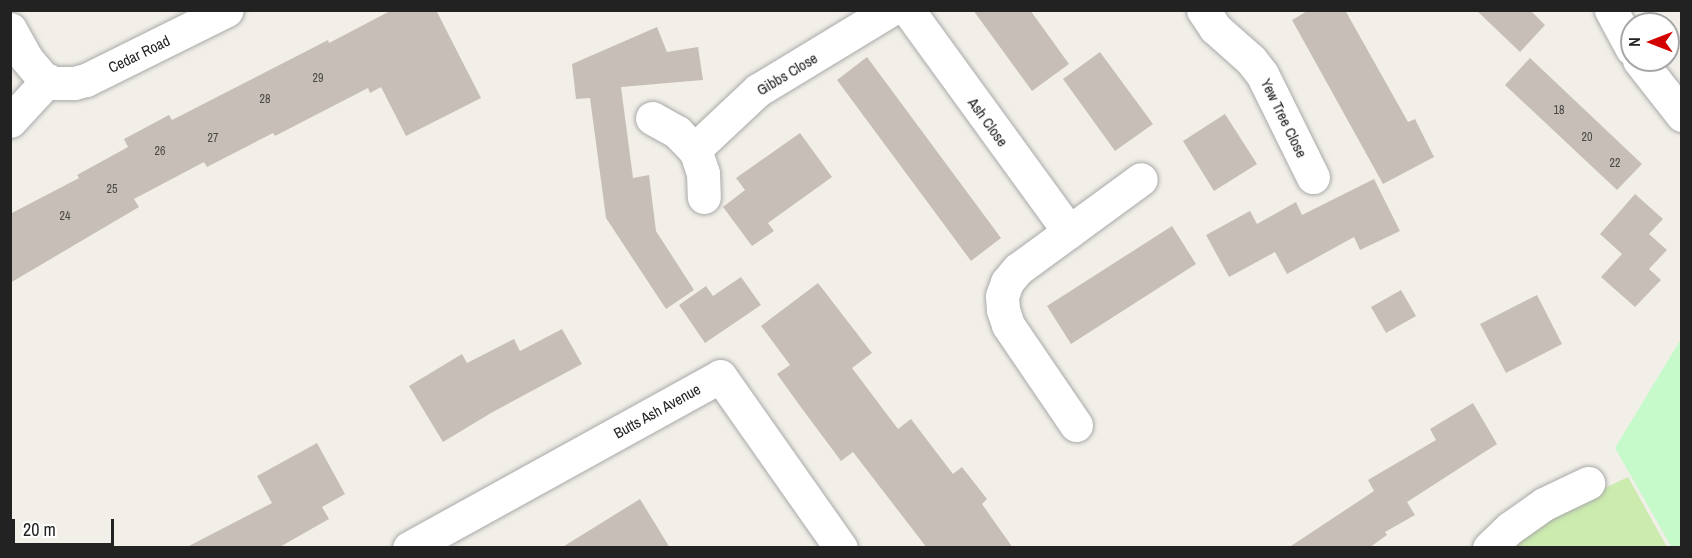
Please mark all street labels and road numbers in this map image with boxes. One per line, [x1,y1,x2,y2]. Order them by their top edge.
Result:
street label: Cedar Road [105,31,173,77]
street label: Gibbs Close [753,49,821,99]
street label: Yew Tree Close [1257,75,1311,161]
street label: Ash Close [964,94,1012,150]
street label: Butts Ash Avenue [610,379,704,443]

